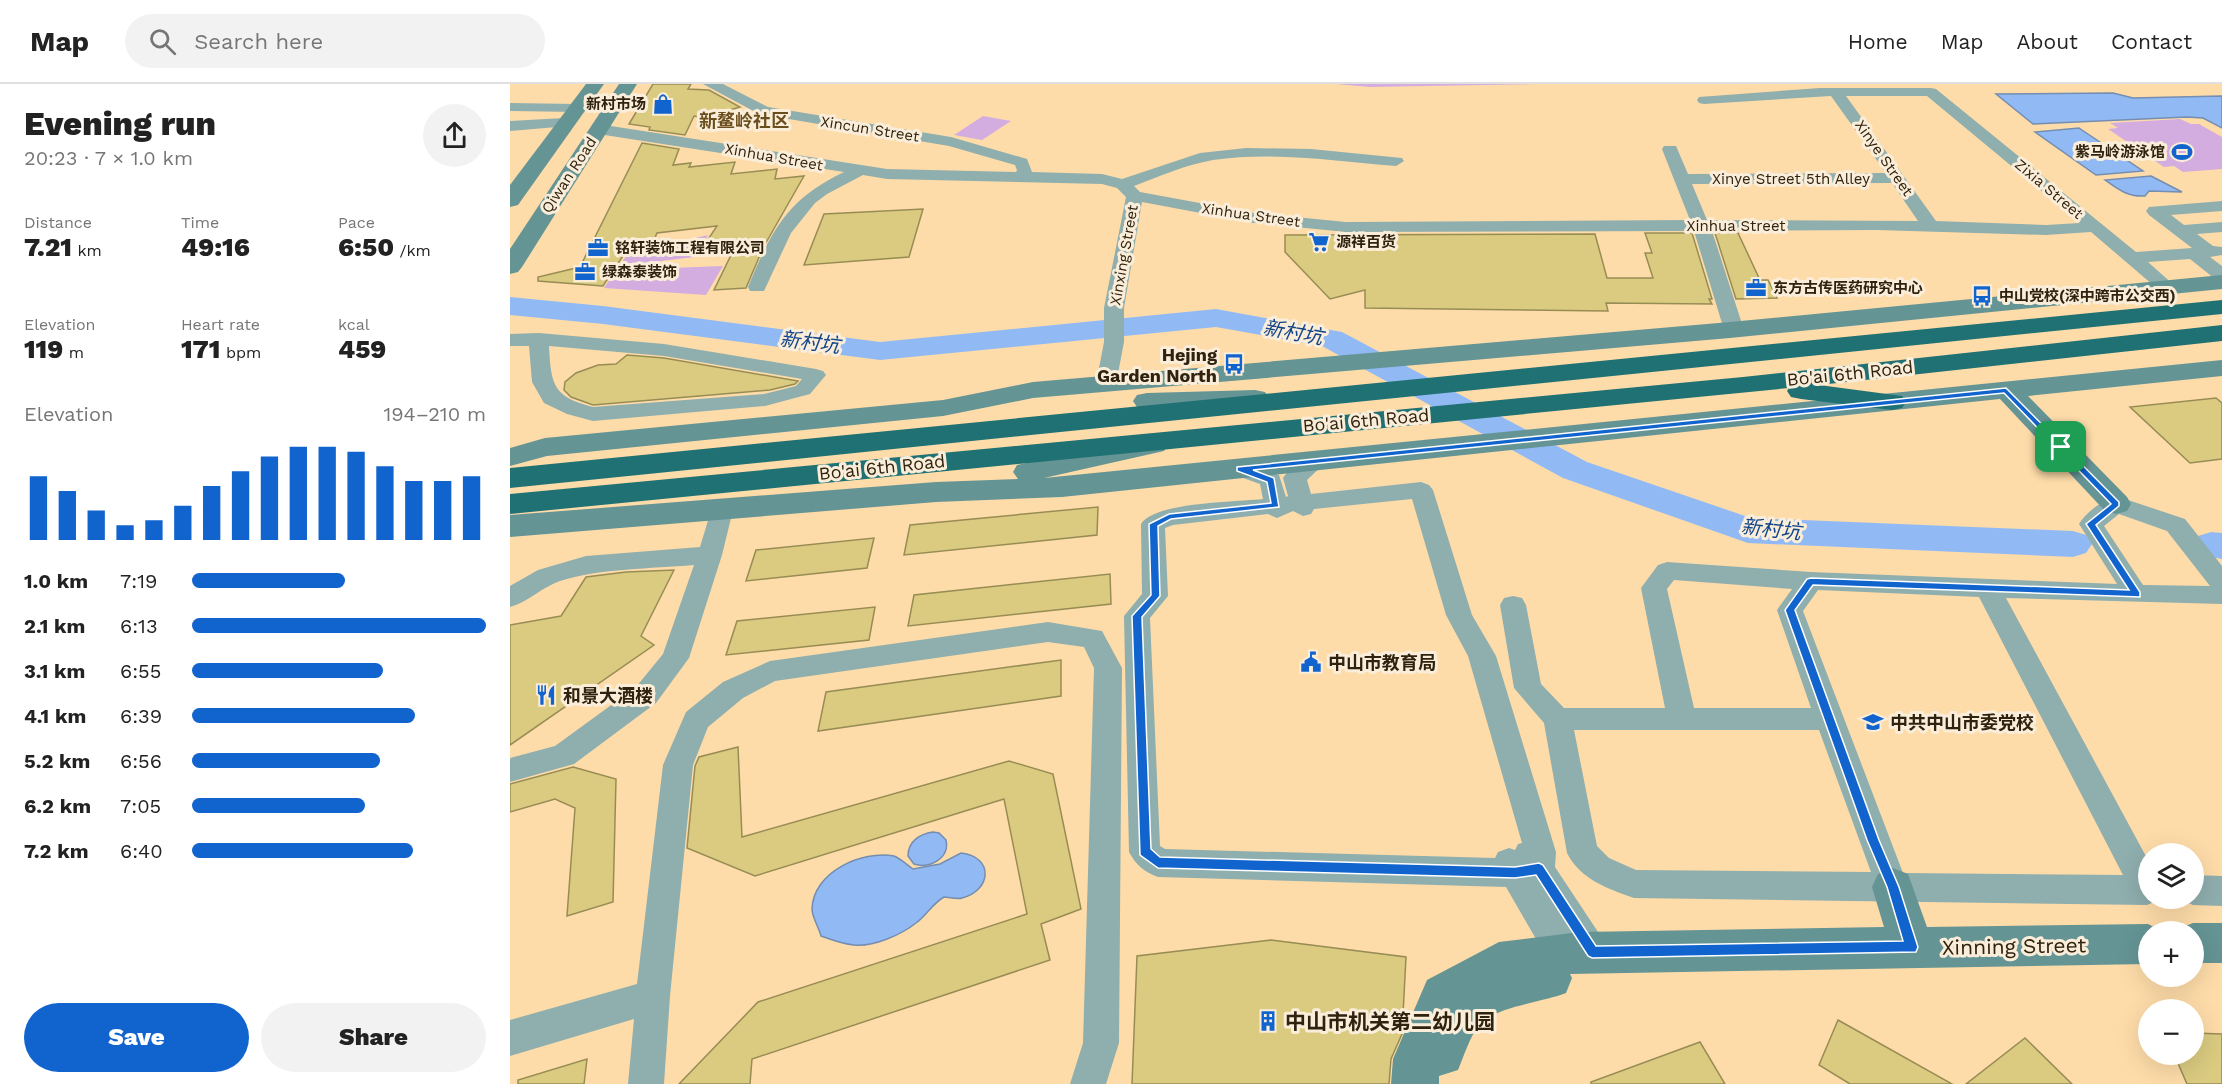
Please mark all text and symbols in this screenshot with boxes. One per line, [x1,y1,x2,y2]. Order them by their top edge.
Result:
search box [125,14,545,68]
text: Map [30,25,89,58]
icon: search [146,25,179,58]
text: Search here [194,29,323,54]
text: Home [1848,29,1908,54]
text: Map [1941,29,1984,54]
text: About [2017,29,2078,54]
text: Contact [2111,29,2192,54]
shop icon: 新村市场 [651,92,675,116]
place label: 新村市场 [586,95,646,113]
text: Evening run [24,104,216,143]
button: share [423,104,486,167]
district label: 新鳌岭社区 [699,110,789,131]
street label: Xincun Street [819,112,921,146]
street label: Xinye Street [1851,116,1917,200]
street label: Qiwan Road [538,134,600,216]
street label: Xinhua Street [724,140,825,175]
sports icon: 紫马岭游泳馆 [2170,140,2194,164]
place label: 紫马岭游泳馆 [2075,143,2165,161]
text: 20:23 · 7 × 1.0 km [24,146,193,170]
street label: Zixia Street [2011,155,2087,223]
street label: Xinye Street 5th Alley [1712,170,1870,188]
street label: Xinhua Street [1201,199,1302,231]
street label: Xinxing Street [1106,203,1142,307]
text: Distance [24,213,92,232]
text: Time [181,213,219,232]
text: Pace [338,213,375,232]
street label: Xinhua Street [1686,217,1786,235]
supermarket icon: 源祥百货 [1307,230,1331,254]
text: 7.21 [24,232,72,262]
text: 49:16 [181,232,250,262]
text: 6:50 [338,232,394,262]
place label: 源祥百货 [1336,233,1396,251]
office icon: 铭轩装饰工程有限公司 [586,236,610,260]
place label: 铭轩装饰工程有限公司 [615,239,765,257]
text: km [72,241,102,260]
text: /km [394,241,431,260]
office icon: 绿森泰装饰 [573,260,597,284]
place label: 绿森泰装饰 [602,263,677,281]
office icon: 东方古传医药研究中心 [1744,276,1768,300]
place label: 东方古传医药研究中心 [1773,279,1923,297]
bus stop icon: 中山党校(深中跨市公交西) [1970,284,1994,308]
place label: 中山党校(深中跨市公交西) [1999,287,2176,305]
text: Elevation [24,315,95,334]
text: Heart rate [181,315,260,334]
text: kcal [338,315,370,334]
water label: 新村坑 [1261,315,1328,350]
water label: 新村坑 [779,326,844,358]
text: 119 [24,334,63,364]
text: 171 [181,334,220,364]
text: 459 [338,334,386,364]
text: m [63,343,84,362]
text: bpm [220,343,261,362]
place label: Hejing Garden North [1097,344,1218,386]
bus stop icon: Hejing Garden North [1222,352,1246,376]
street label: Bo'ai 6th Road [1786,356,1914,390]
text: Elevation [24,402,113,426]
text: 194–210 m [383,402,486,426]
street label: Bo'ai 6th Road [1302,404,1430,436]
pin [2035,421,2086,472]
icon: arrive [2044,430,2077,463]
street label: Bo'ai 6th Road [818,450,946,484]
water label: 新村坑 [1740,514,1805,544]
text: 1.0 km [24,569,88,593]
text: 7:19 [120,569,157,593]
text: 2.1 km [24,614,85,638]
text: 6:13 [120,614,158,638]
public building icon: 中山市教育局 [1299,650,1323,674]
place label: 中山市教育局 [1328,652,1436,673]
text: 3.1 km [24,659,85,683]
text: 6:55 [120,659,161,683]
restaurant icon: 和景大酒楼 [534,683,558,707]
place label: 和景大酒楼 [563,685,653,706]
text: 4.1 km [24,704,86,728]
text: 6:39 [120,704,162,728]
school or university icon: 中共中山市委党校 [1861,710,1885,734]
place label: 中共中山市委党校 [1890,712,2034,733]
text: 5.2 km [24,749,90,773]
text: 6:56 [120,749,162,773]
text: 6.2 km [24,794,91,818]
text: 7:05 [120,794,161,818]
text: 7.2 km [24,839,88,863]
text: 6:40 [120,839,163,863]
map controls [2138,843,2204,1065]
button: layers [2138,843,2204,909]
button: + [2138,921,2204,987]
street label: Xinning Street [1942,932,2087,960]
button: − [2138,999,2204,1065]
button: Save [24,1003,249,1072]
button: Share [261,1003,486,1072]
building icon: 中山市机关第二幼儿园 [1256,1009,1280,1033]
place label: 中山市机关第二幼儿园 [1285,1009,1495,1034]

